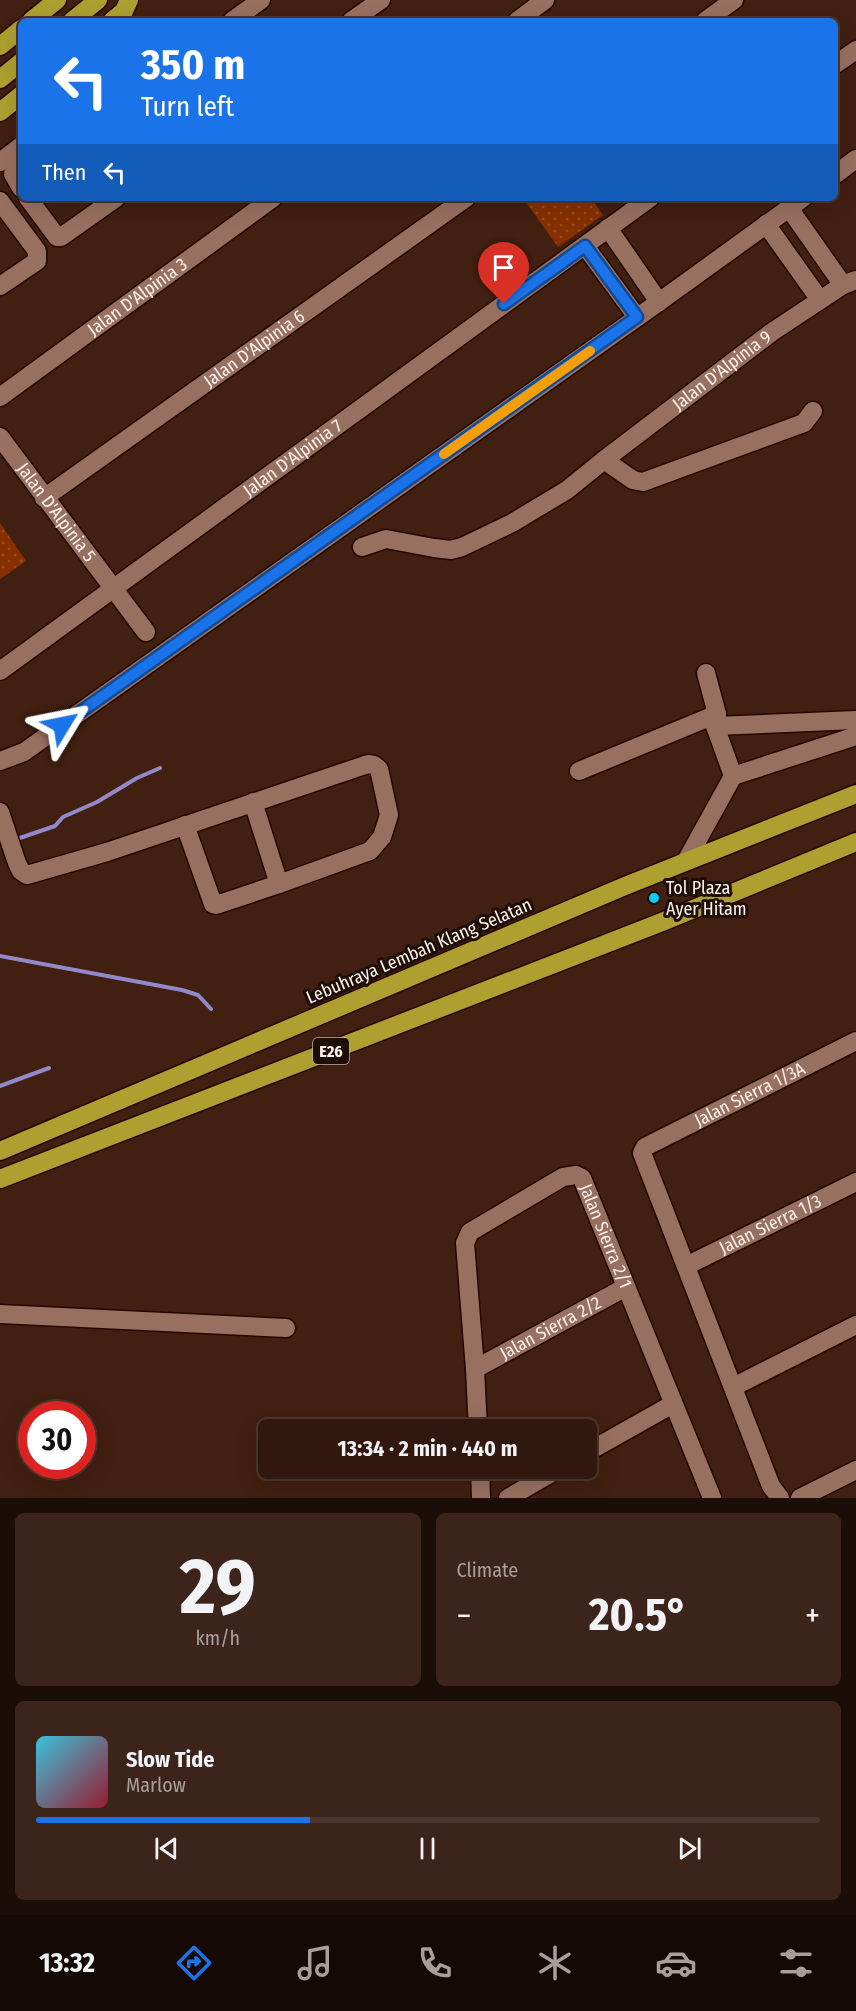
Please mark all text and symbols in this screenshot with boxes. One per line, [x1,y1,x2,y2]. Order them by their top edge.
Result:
text: 350 m [141,40,245,90]
icon: left [42,42,120,120]
text: Turn left [141,91,234,123]
icon: left [98,156,131,189]
text: Then [42,159,86,186]
pin [478,242,529,304]
icon: arrive [487,251,520,284]
street label: Jalan D'Alpinia 3 [83,253,192,340]
street label: Jalan D'Alpinia 6 [200,305,309,392]
street label: Jalan D'Alpinia 9 [668,326,776,415]
street label: Jalan D'Alpinia 7 [239,415,347,501]
street label: Jalan D'Alpinia 5 [12,458,101,566]
position arrow [30,693,94,757]
place label: Tol Plaza Ayer Hitam [666,877,747,920]
marker: Tol Plaza Ayer Hitam [647,891,661,905]
street label: Lebuhraya Lembah Klang Selatan [303,893,535,1009]
road number: E26 [313,1038,349,1064]
street label: Jalan Sierra 1/3A [691,1057,809,1131]
street label: Jalan Sierra 2/1 [575,1181,637,1291]
street label: Jalan Sierra 1/3 [715,1190,825,1259]
street label: Jalan Sierra 2/2 [496,1292,605,1364]
speed limit sign: 30 [18,1401,96,1479]
text: 13:34 · 2 min · 440 m [338,1435,517,1462]
text: 29 [180,1540,256,1634]
text: Climate [457,1558,518,1582]
text: 20.5° [589,1588,688,1642]
text: − [457,1596,471,1636]
text: + [805,1596,820,1636]
text: km/h [195,1626,240,1650]
text: Slow Tide [126,1746,214,1773]
text: Marlow [126,1773,186,1797]
icon: previous [150,1832,183,1865]
icon: pause [411,1832,444,1865]
icon: next [673,1832,706,1865]
icon: directions [173,1942,215,1984]
icon: music [294,1942,336,1984]
icon: phone [414,1942,456,1984]
icon: climate [534,1942,576,1984]
icon: car [655,1942,697,1984]
icon: filters [775,1942,817,1984]
text: 13:32 [39,1947,95,1979]

